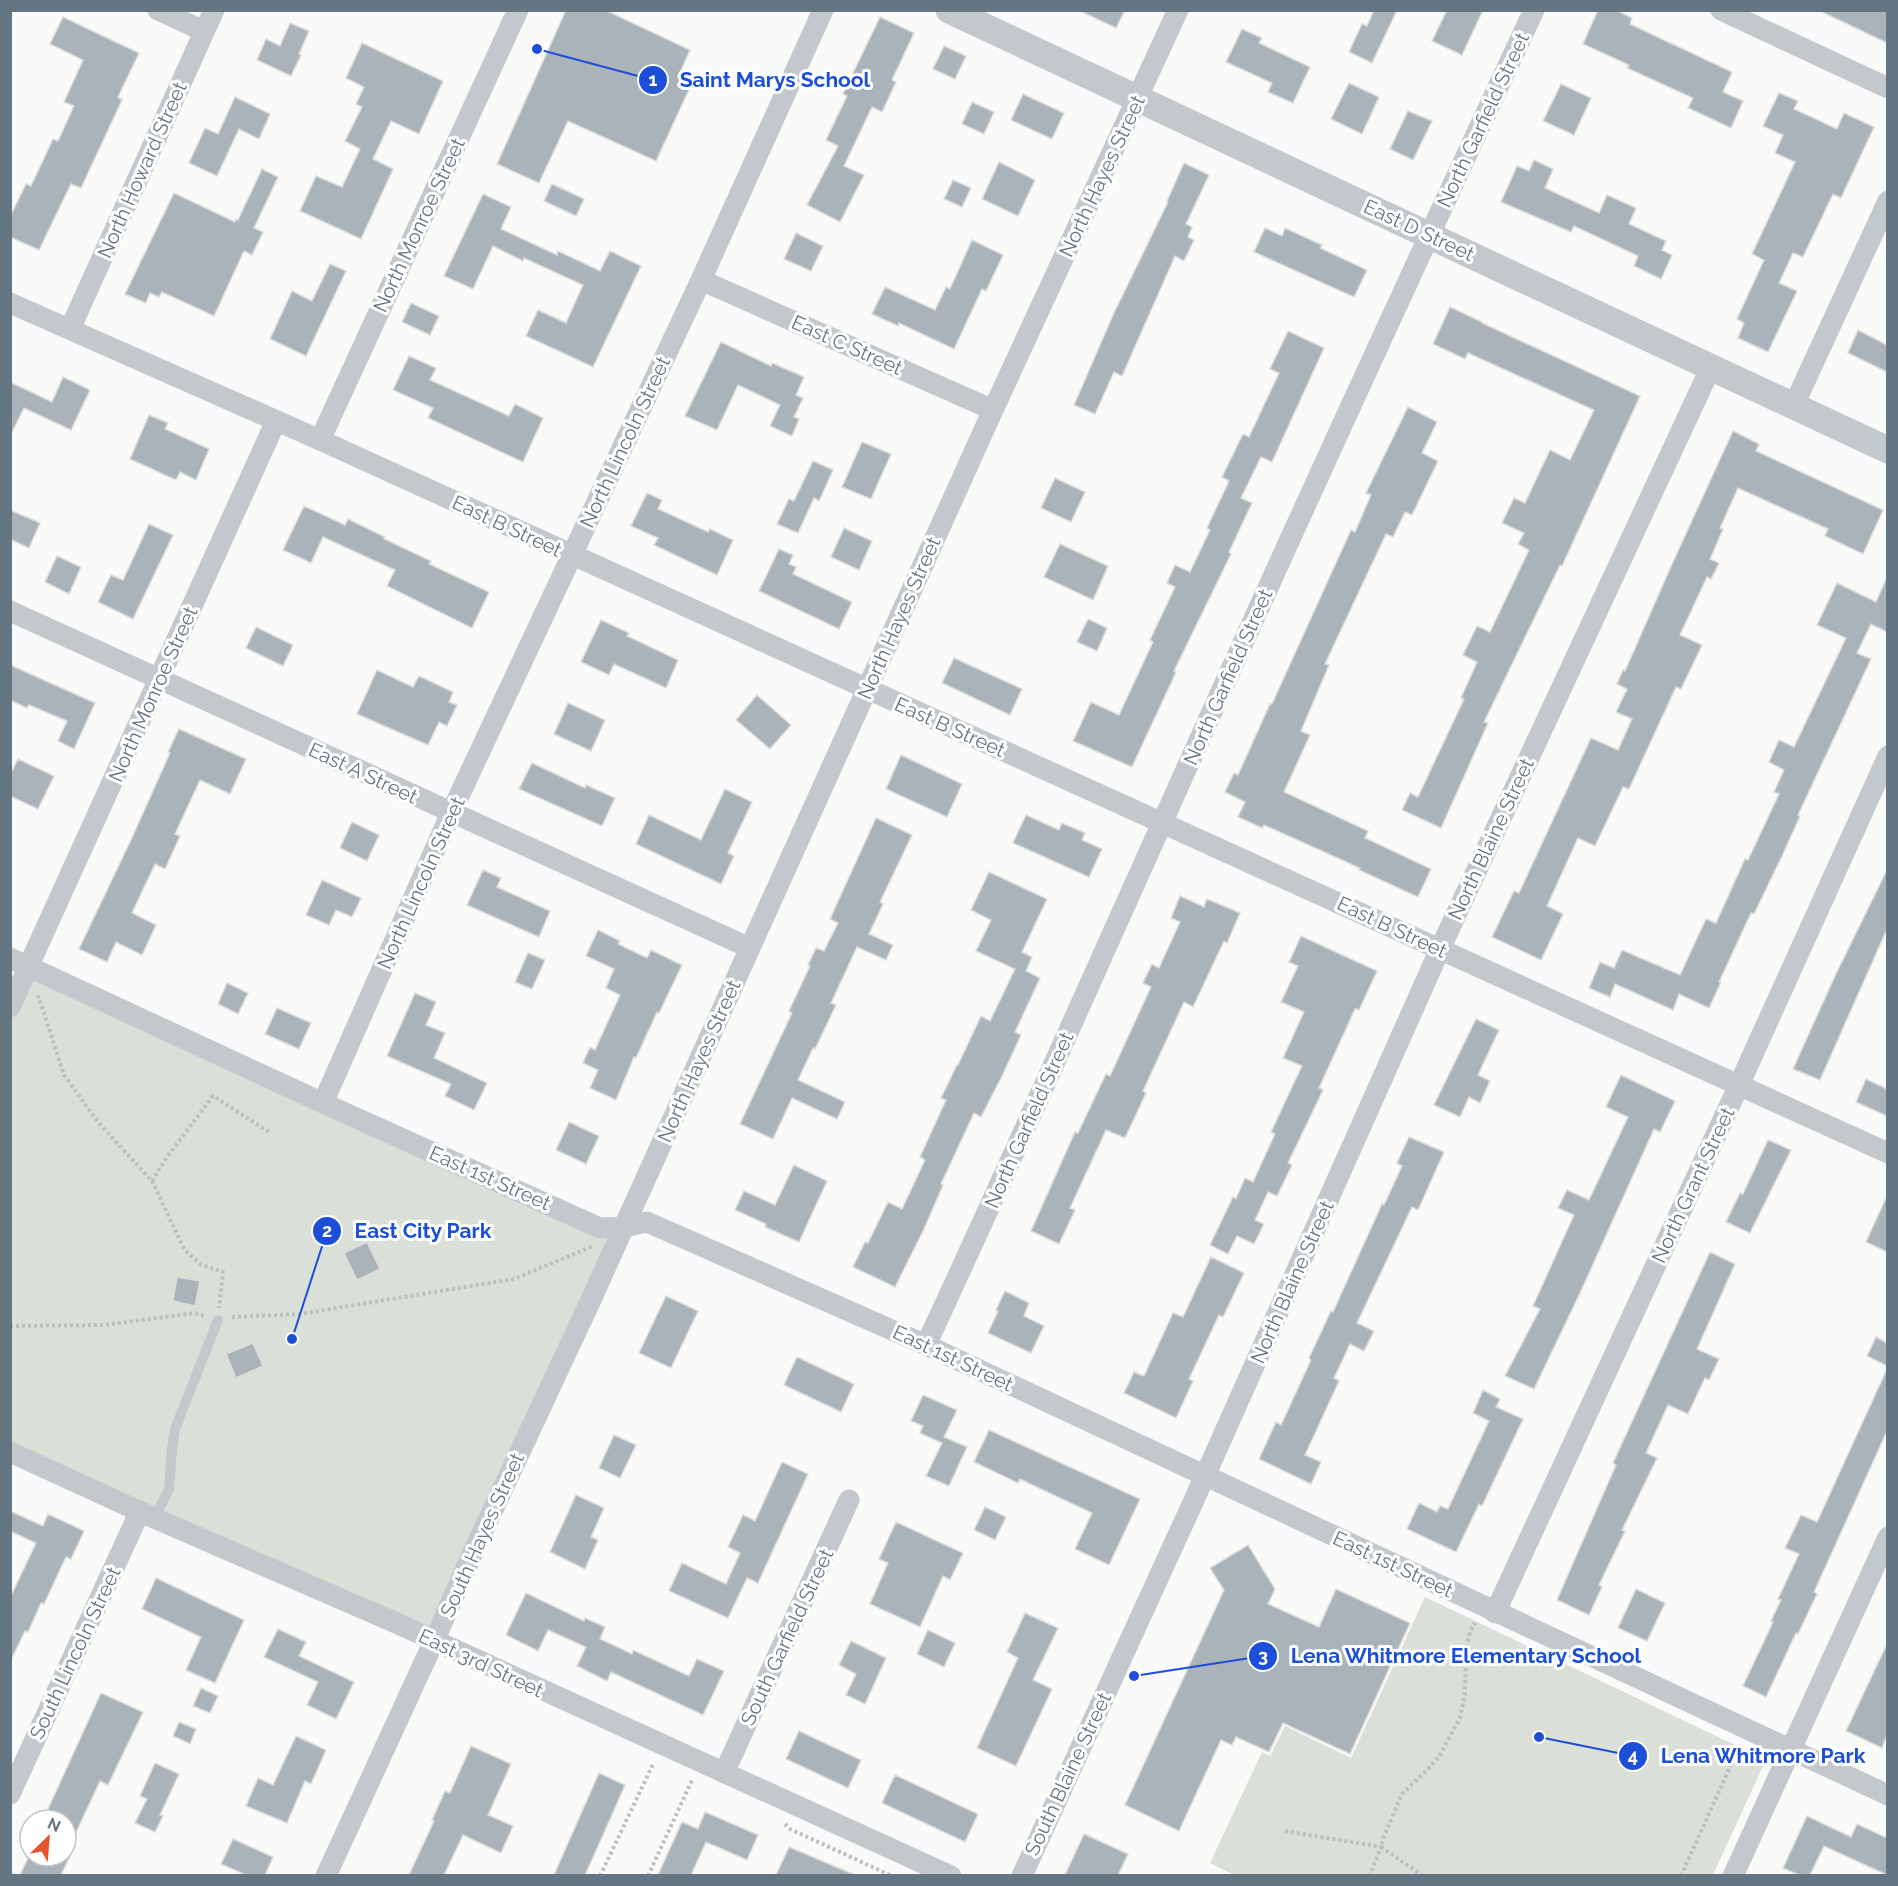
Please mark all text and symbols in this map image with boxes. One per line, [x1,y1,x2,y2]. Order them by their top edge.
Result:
street label: North Garfield Street [1432,28,1534,211]
callout: Saint Marys School [638,60,883,99]
text: Saint Marys School [680,67,871,92]
text: 1 [649,69,658,90]
street label: North Howard Street [92,78,192,262]
street label: North Hayes Street [1054,91,1150,261]
street label: North Monroe Street [368,134,470,316]
street label: East D Street [1360,194,1478,266]
street label: East C Street [788,310,906,380]
street label: North Lincoln Street [575,352,675,531]
street label: East B Street [448,490,566,562]
street label: North Hayes Street [852,533,946,703]
street label: North Garfield Street [1178,585,1278,769]
street label: North Monroe Street [104,602,203,785]
street label: East B Street [891,692,1009,762]
street label: East A Street [305,737,421,809]
street label: North Blaine Street [1443,754,1539,924]
street label: North Lincoln Street [372,793,470,973]
street label: East B Street [1333,891,1451,963]
street label: North Hayes Street [652,976,746,1146]
street label: North Garfield Street [979,1028,1079,1212]
street label: North Grant Street [1646,1103,1740,1267]
street label: East 1st Street [426,1141,555,1216]
street label: North Blaine Street [1245,1197,1339,1367]
callout: East City Park [312,1211,504,1250]
text: East City Park [355,1218,492,1243]
text: 2 [322,1220,332,1241]
street label: East 1st Street [889,1320,1017,1396]
street label: South Hayes Street [435,1449,529,1621]
street label: East 1st Street [1329,1526,1457,1602]
street label: South Garfield Street [736,1545,839,1729]
street label: South Lincoln Street [25,1563,126,1743]
street label: East 3rd Street [415,1624,547,1703]
callout: Lena Whitmore Elementary School [1248,1636,1653,1675]
text: Lena Whitmore Elementary School [1291,1643,1642,1668]
text: 3 [1258,1645,1268,1666]
street label: South Blaine Street [1020,1688,1116,1859]
callout: Lena Whitmore Park [1618,1736,1878,1775]
text: Lena Whitmore Park [1661,1743,1866,1768]
text: 4 [1628,1745,1638,1766]
north arrow [18,1808,78,1868]
text: N [45,1814,64,1836]

